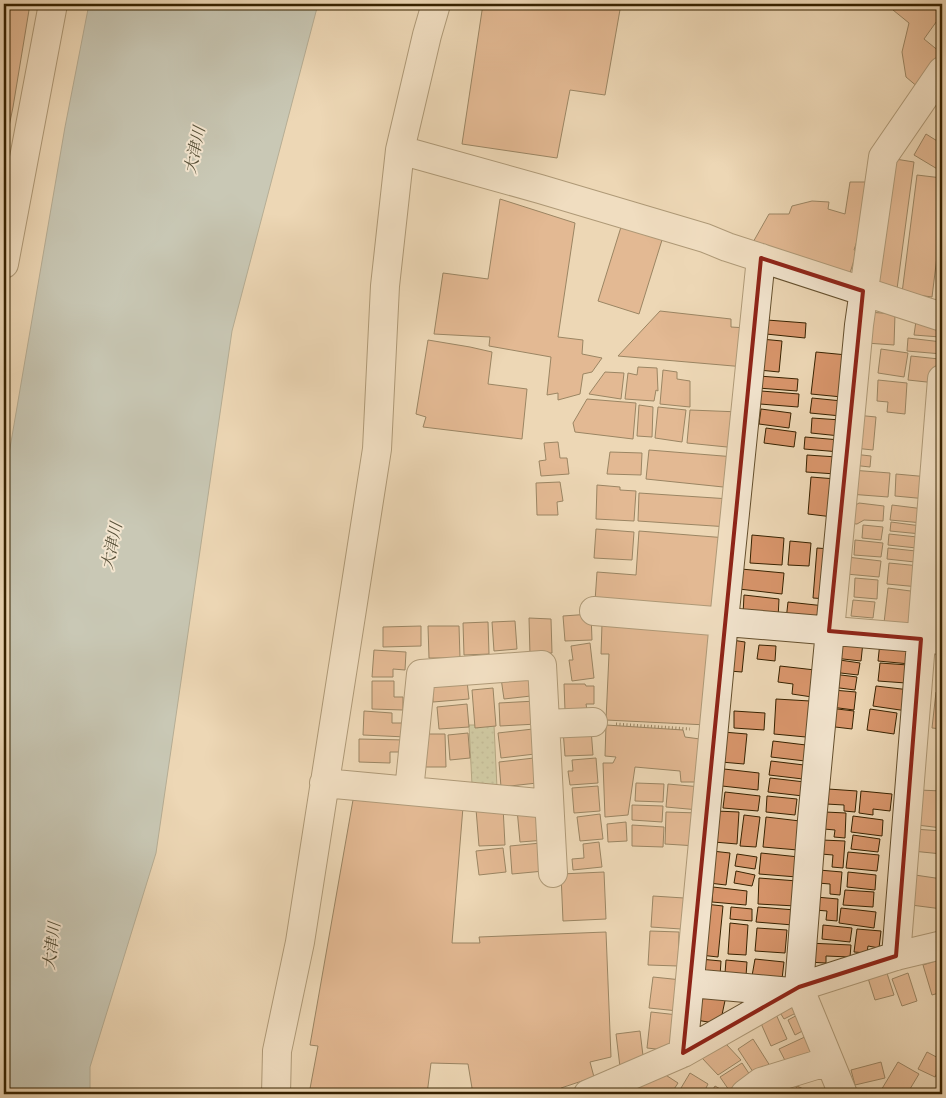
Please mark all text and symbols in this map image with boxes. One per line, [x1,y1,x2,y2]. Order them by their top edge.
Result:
water label: 大津川 [179,122,209,176]
water label: 大津川 [96,518,126,572]
water label: 大津川 [38,919,64,971]

